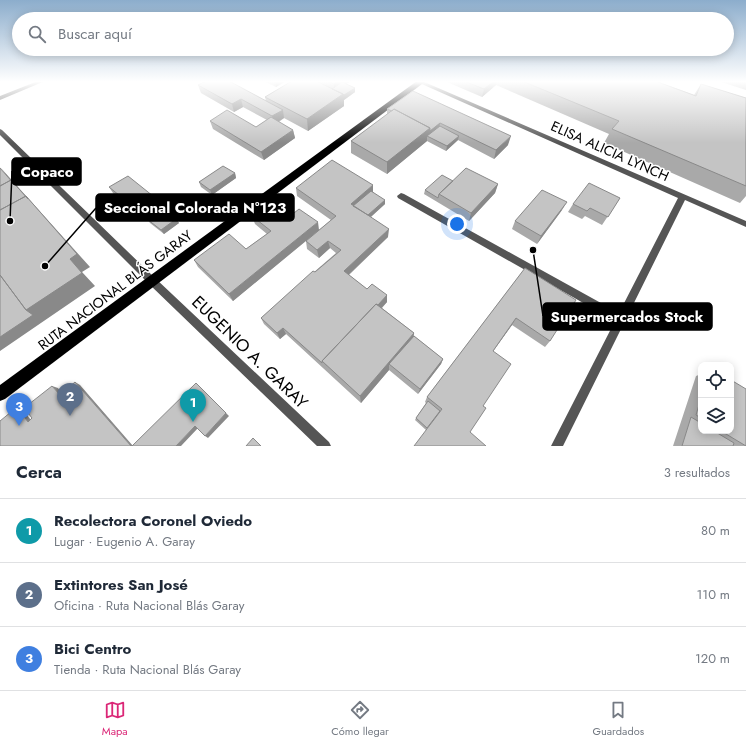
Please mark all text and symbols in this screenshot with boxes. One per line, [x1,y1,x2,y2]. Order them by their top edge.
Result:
search box [12,12,734,56]
icon: search [26,23,48,45]
text: Buscar aquí [58,23,132,45]
street label: ELISA ALICIA LYNCH [548,116,672,186]
callout: Copaco [12,158,81,185]
text: Copaco [21,161,74,183]
callout: Seccional Colorada N°123 [96,194,294,221]
text: Seccional Colorada N°123 [104,197,286,219]
your location [447,214,467,234]
street label: RUTA NACIONAL BLÁS GARAY [34,225,197,355]
street label: EUGENIO A. GARAY [187,290,314,414]
callout: Supermercados Stock [543,303,712,330]
text: Supermercados Stock [551,306,704,328]
map controls [698,362,734,434]
button: locate [698,362,734,398]
pin: 2 [57,383,83,416]
pin: 1 [180,389,206,422]
pin: 3 [6,393,32,426]
button: layers [698,398,734,434]
text: Cerca [16,460,62,484]
text: 3 resultados [664,463,730,482]
text: Recolectora Coronel Oviedo [54,510,252,532]
text: 1 [26,521,32,540]
text: 80 m [701,521,730,540]
text: Lugar · Eugenio A. Garay [54,532,195,551]
text: Extintores San José [54,574,188,596]
text: 2 [25,585,33,604]
text: 110 m [696,585,730,604]
text: Oficina · Ruta Nacional Blás Garay [54,596,245,615]
text: Bici Centro [54,638,131,660]
text: 3 [25,649,33,668]
text: 120 m [695,649,730,668]
text: Tienda · Ruta Nacional Blás Garay [54,660,241,679]
tab: Mapa [102,699,128,739]
tab: Cómo llegar [331,699,389,739]
tab: Guardados [592,699,644,739]

